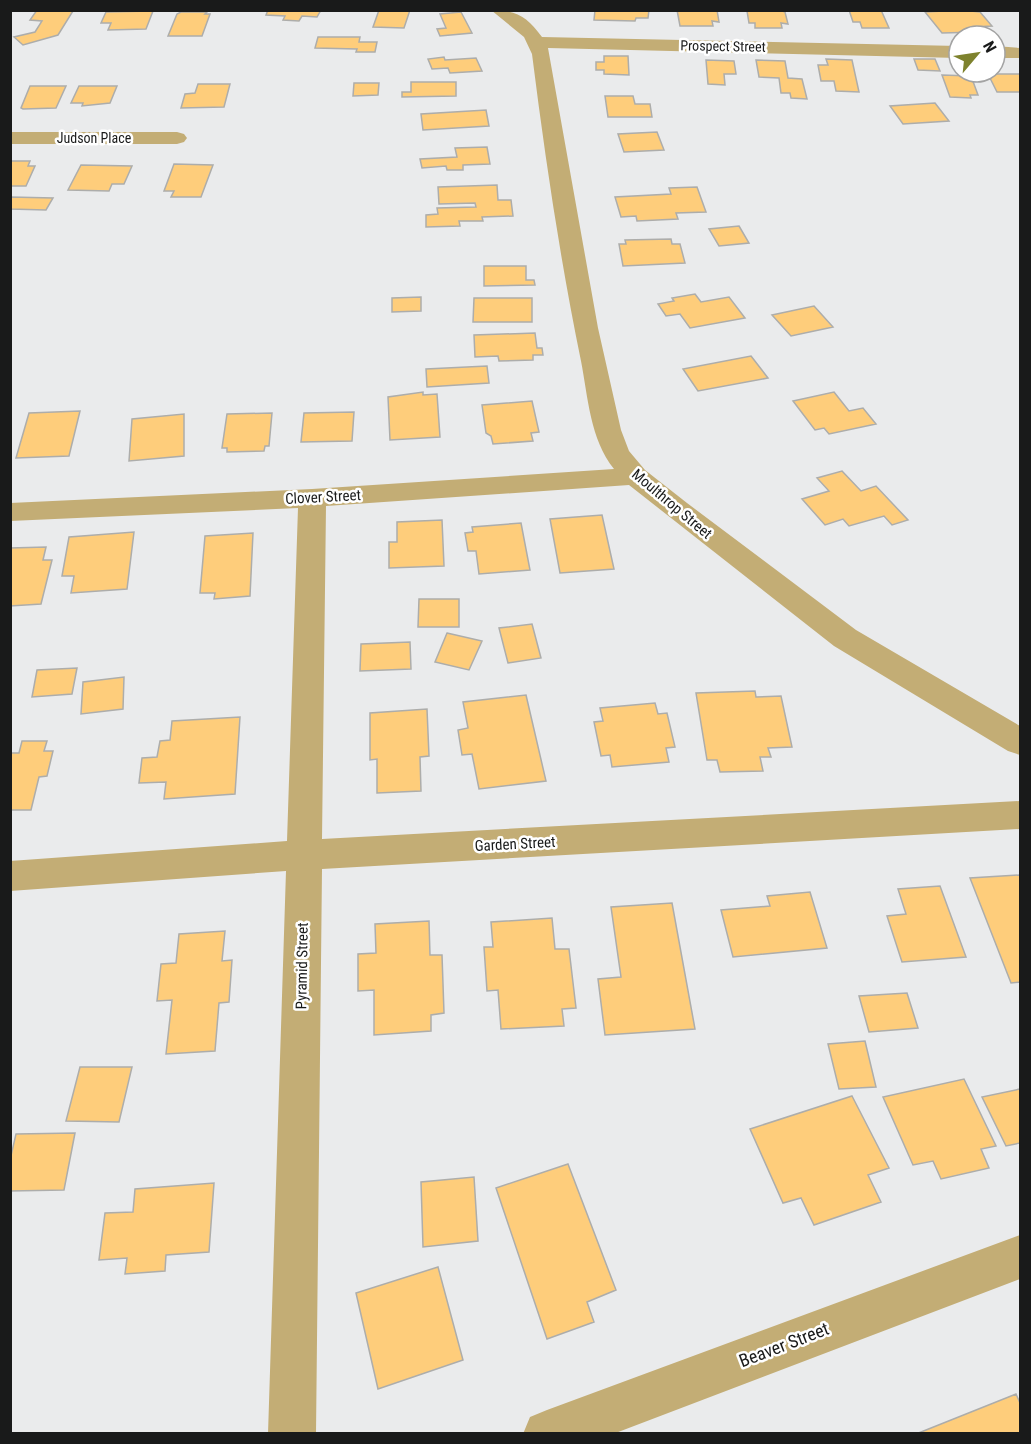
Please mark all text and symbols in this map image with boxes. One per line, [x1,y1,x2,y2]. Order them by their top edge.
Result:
north arrow [947,24,1007,84]
street label: Prospect Street [680,37,766,55]
text: N [979,38,1000,56]
street label: Judson Place [57,130,132,146]
street label: Moulthrop Street [628,465,716,543]
street label: Clover Street [285,486,361,508]
street label: Garden Street [474,833,556,855]
street label: Pyramid Street [292,922,312,1010]
street label: Beaver Street [736,1318,832,1371]

